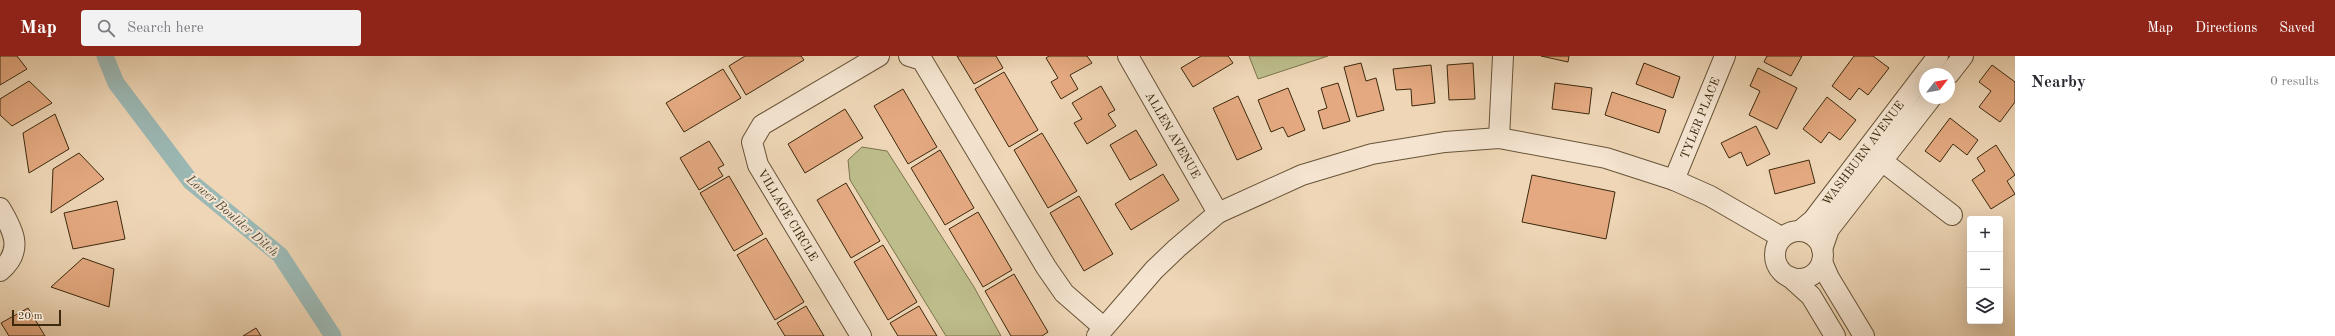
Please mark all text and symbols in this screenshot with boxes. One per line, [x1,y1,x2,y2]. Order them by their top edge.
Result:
search box [81,10,361,46]
icon: search [95,17,117,39]
text: Map [20,19,57,38]
text: Search here [127,21,204,36]
text: Map [2147,21,2173,35]
text: Directions [2195,21,2257,35]
text: Saved [2279,21,2315,35]
north arrow [1919,68,1955,104]
text: Nearby [2031,74,2086,91]
text: 0 results [2270,75,2319,88]
street label: TYLER PLACE [1679,76,1723,161]
street label: ALLEN AVENUE [1142,90,1202,181]
street label: WASHBURN AVENUE [1821,99,1907,208]
street label: VILLAGE CIRCLE [755,168,819,263]
water label: Lower Boulder Ditch [183,172,281,260]
map controls [1967,216,2003,324]
button: + [1967,216,2003,252]
button: − [1967,252,2003,288]
button: layers [1967,288,2003,324]
scale bar [12,308,61,327]
text: 20 m [18,311,43,322]

